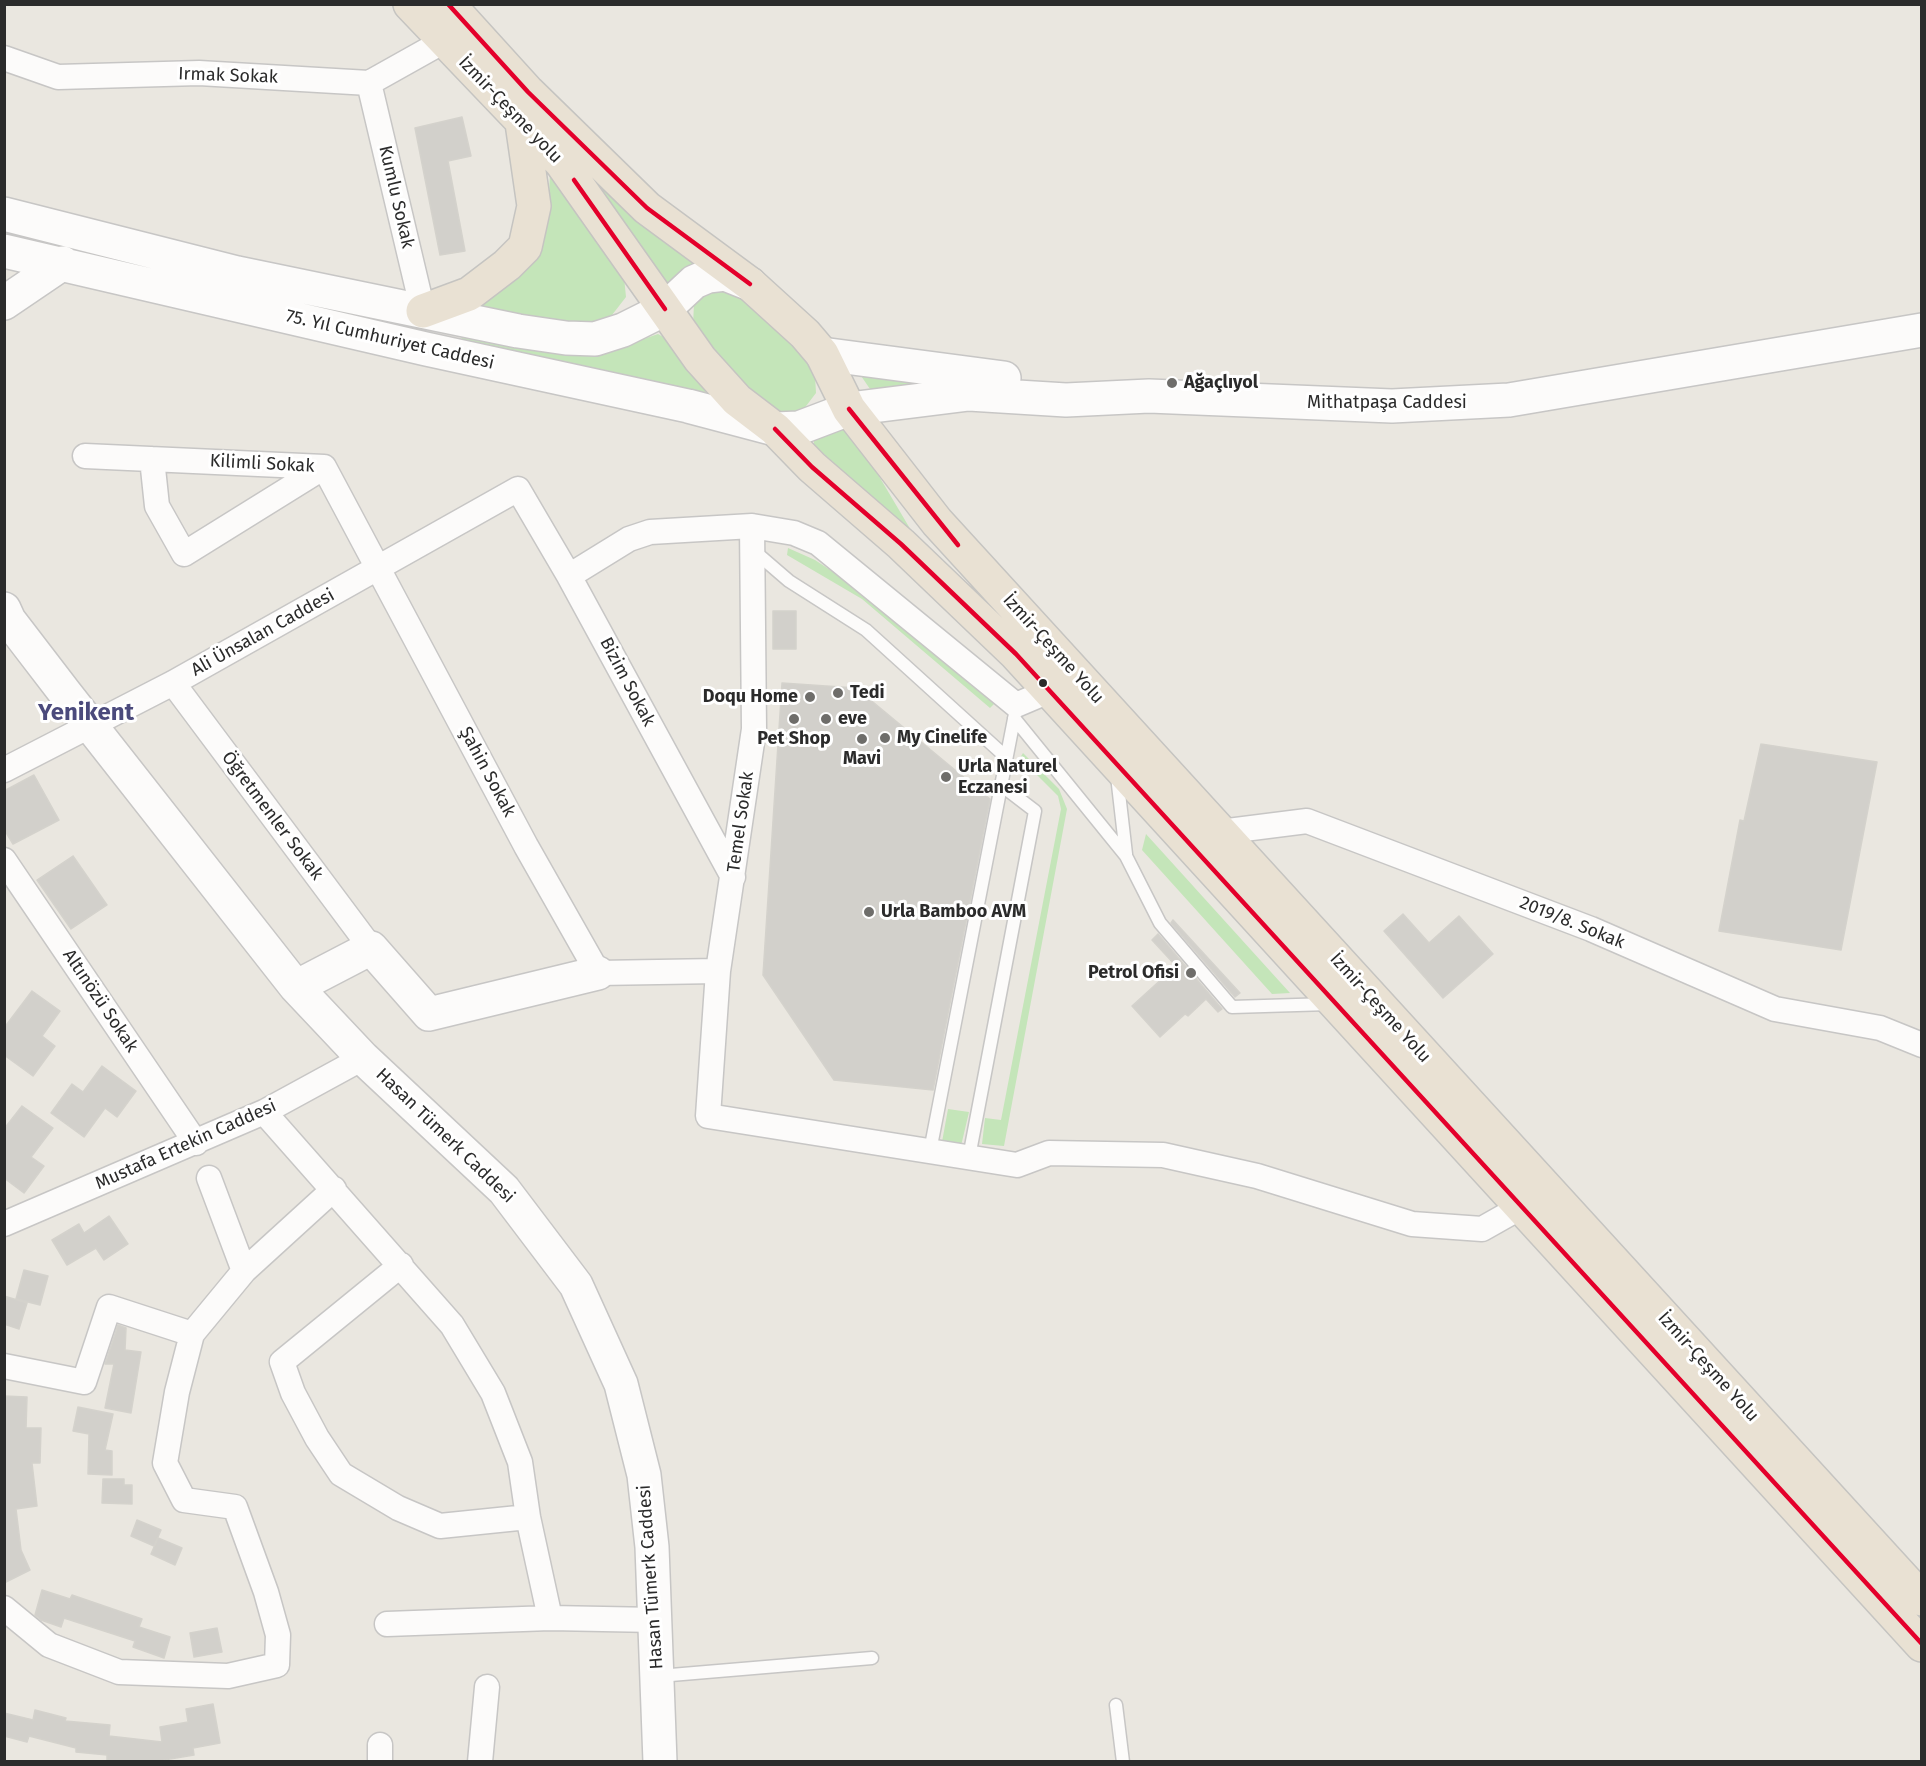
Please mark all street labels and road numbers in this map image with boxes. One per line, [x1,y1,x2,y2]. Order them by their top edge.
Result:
street label: İzmir-Çeşme yolu [454,52,566,168]
street label: Irmak Sokak [178,63,278,89]
street label: Kumlu Sokak [374,143,418,251]
street label: 75. Yıl Cumhuriyet Caddesi [284,306,496,374]
street label: Mithatpaşa Caddesi [1307,392,1467,414]
street label: Kilimli Sokak [209,450,315,478]
street label: Ali Ünsalan Caddesi [188,585,338,681]
street label: İzmir-Çeşme Yolu [998,590,1108,708]
street label: Bizim Sokak [595,634,659,730]
street label: Şahin Sokak [454,723,520,821]
street label: Öğretmenler Sokak [217,747,327,885]
street label: Temel Sokak [723,770,759,874]
street label: 2019/8. Sokak [1516,892,1628,954]
street label: Altınözü Sokak [58,946,142,1056]
street label: İzmir-Çeşme Yolu [1325,949,1435,1067]
street label: Hasan Tümerk Caddesi [371,1064,519,1208]
street label: Mustafa Ertekin Caddesi [92,1095,280,1195]
street label: İzmir-Çeşme Yolu [1653,1308,1763,1426]
street label: Hasan Tümerk Caddesi [634,1484,668,1670]

